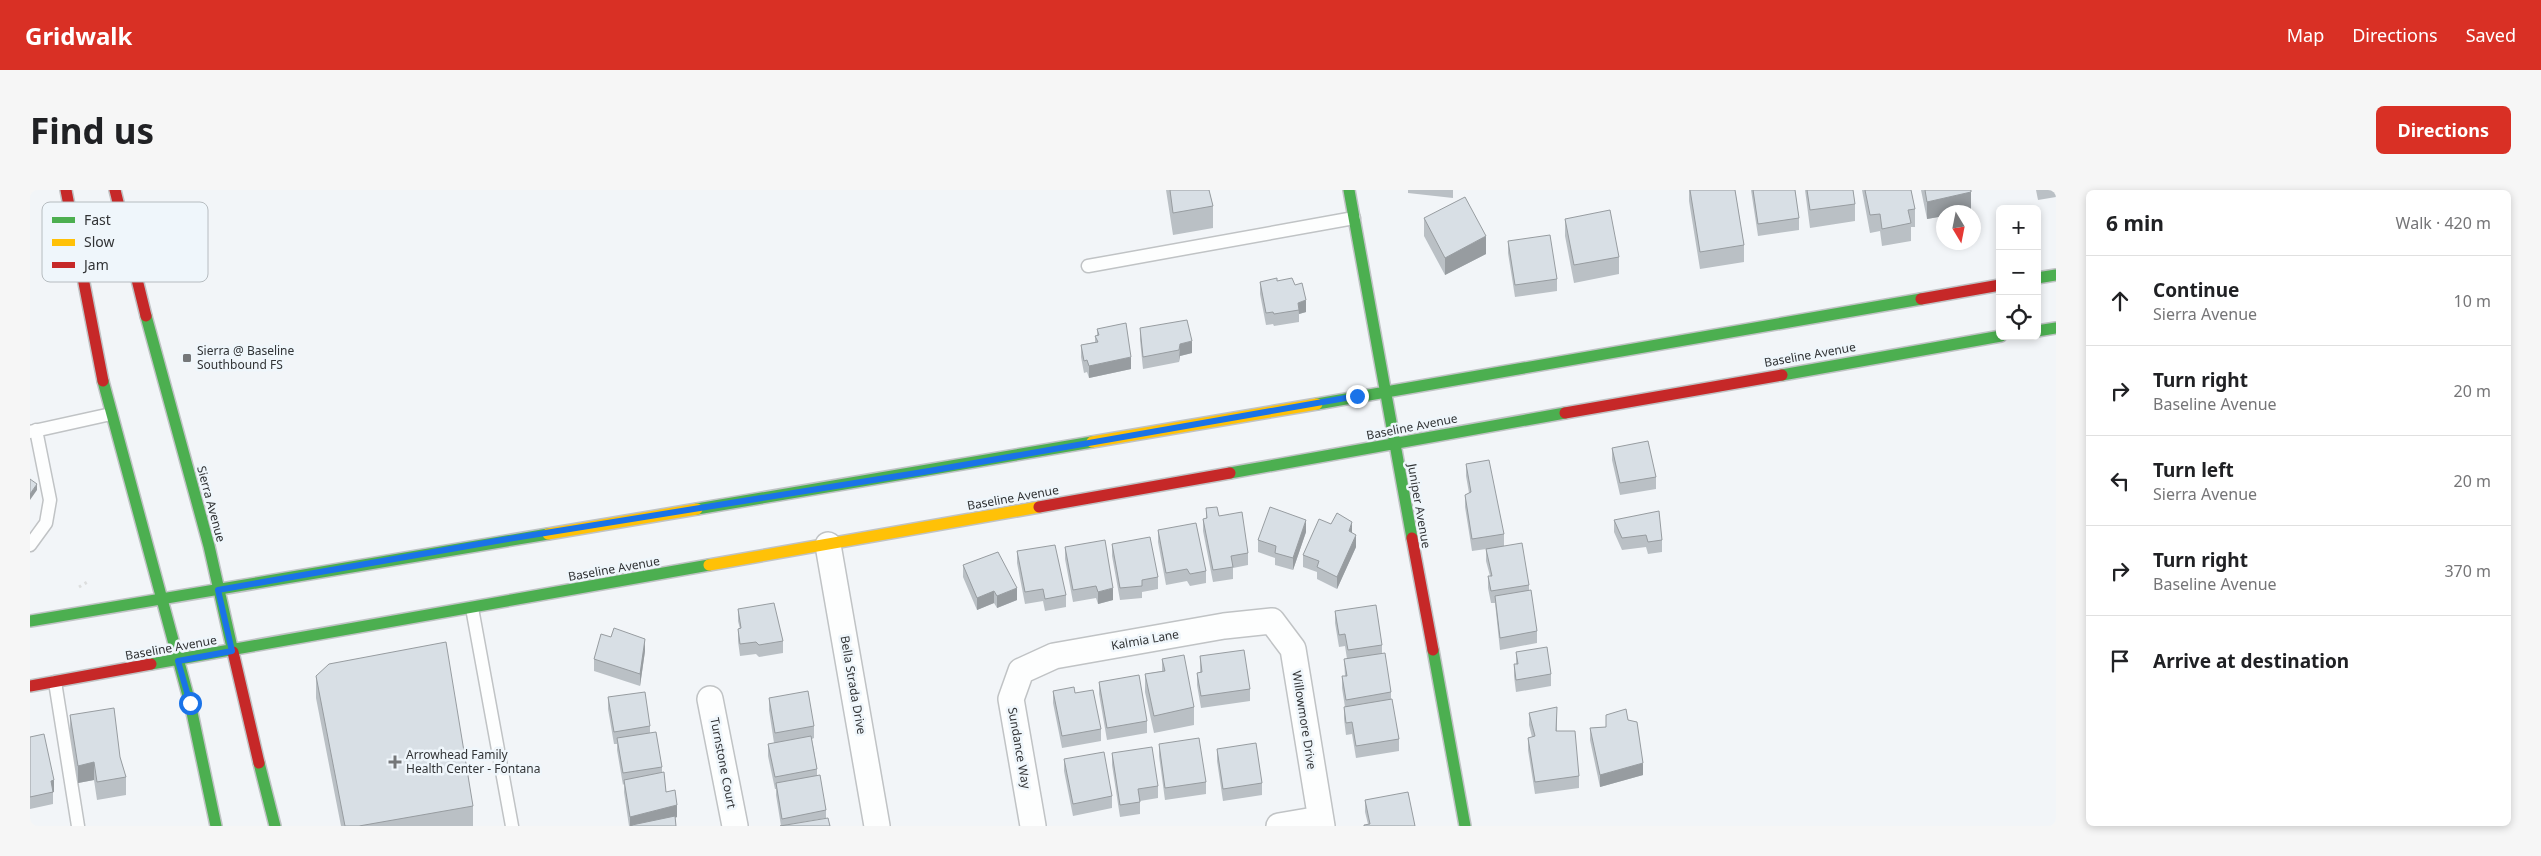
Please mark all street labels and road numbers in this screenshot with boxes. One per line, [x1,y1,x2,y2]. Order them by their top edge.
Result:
street label: Baseline Avenue [1763,338,1857,371]
street label: Baseline Avenue [1365,409,1459,444]
street label: Juniper Avenue [1404,461,1435,550]
street label: Sierra Avenue [193,464,230,544]
street label: Baseline Avenue [966,481,1060,514]
street label: Baseline Avenue [567,552,661,585]
street label: Kalmia Lane [1110,625,1180,654]
street label: Baseline Avenue [124,631,218,664]
street label: Bella Strada Drive [836,634,871,736]
street label: Willowmore Drive [1288,669,1321,771]
street label: Sundance Way [1004,706,1035,791]
street label: Turnstone Court [706,716,741,810]

